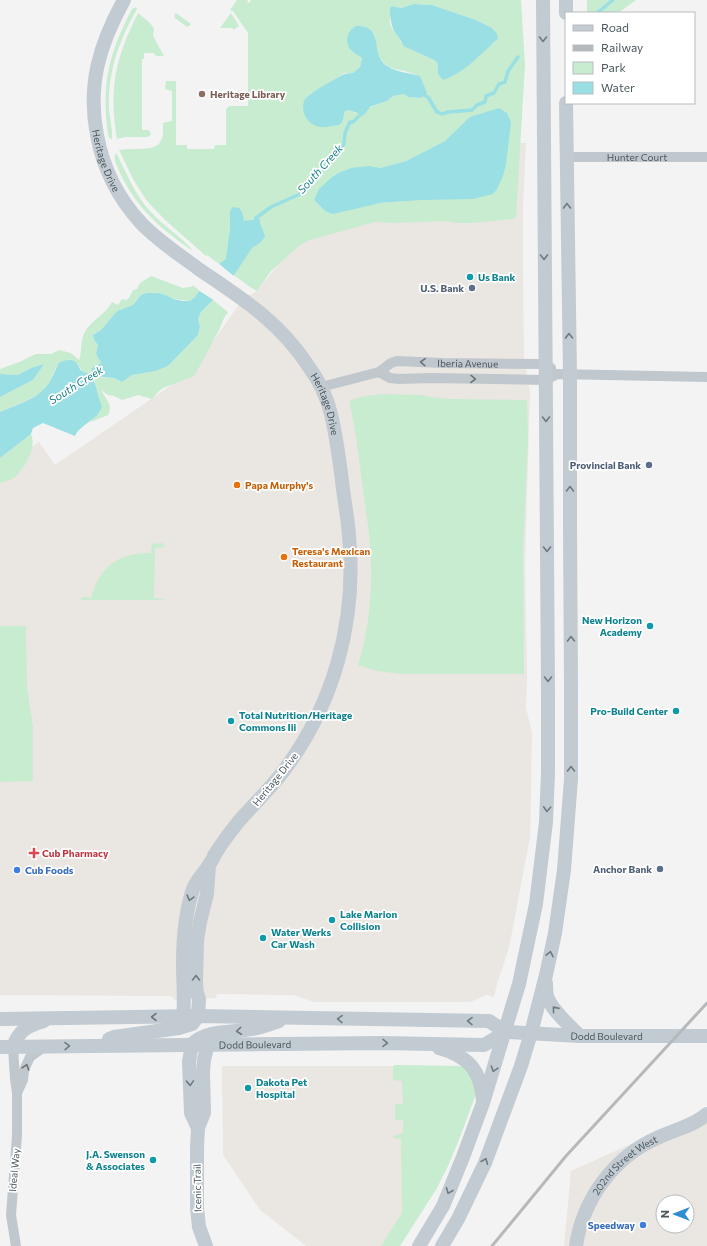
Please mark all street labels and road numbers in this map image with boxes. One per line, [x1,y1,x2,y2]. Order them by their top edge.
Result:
street label: Heritage Drive [90,128,123,194]
street label: Hunter Court [607,151,667,163]
street label: Iberia Avenue [437,357,498,370]
street label: Heritage Drive [308,371,341,436]
street label: Heritage Drive [250,750,300,808]
street label: Dodd Boulevard [570,1029,643,1042]
street label: Dodd Boulevard [219,1038,291,1051]
street label: 202nd Street West [590,1133,659,1197]
street label: Ideal Way [6,1148,22,1192]
street label: Icenic Trail [191,1164,203,1212]

